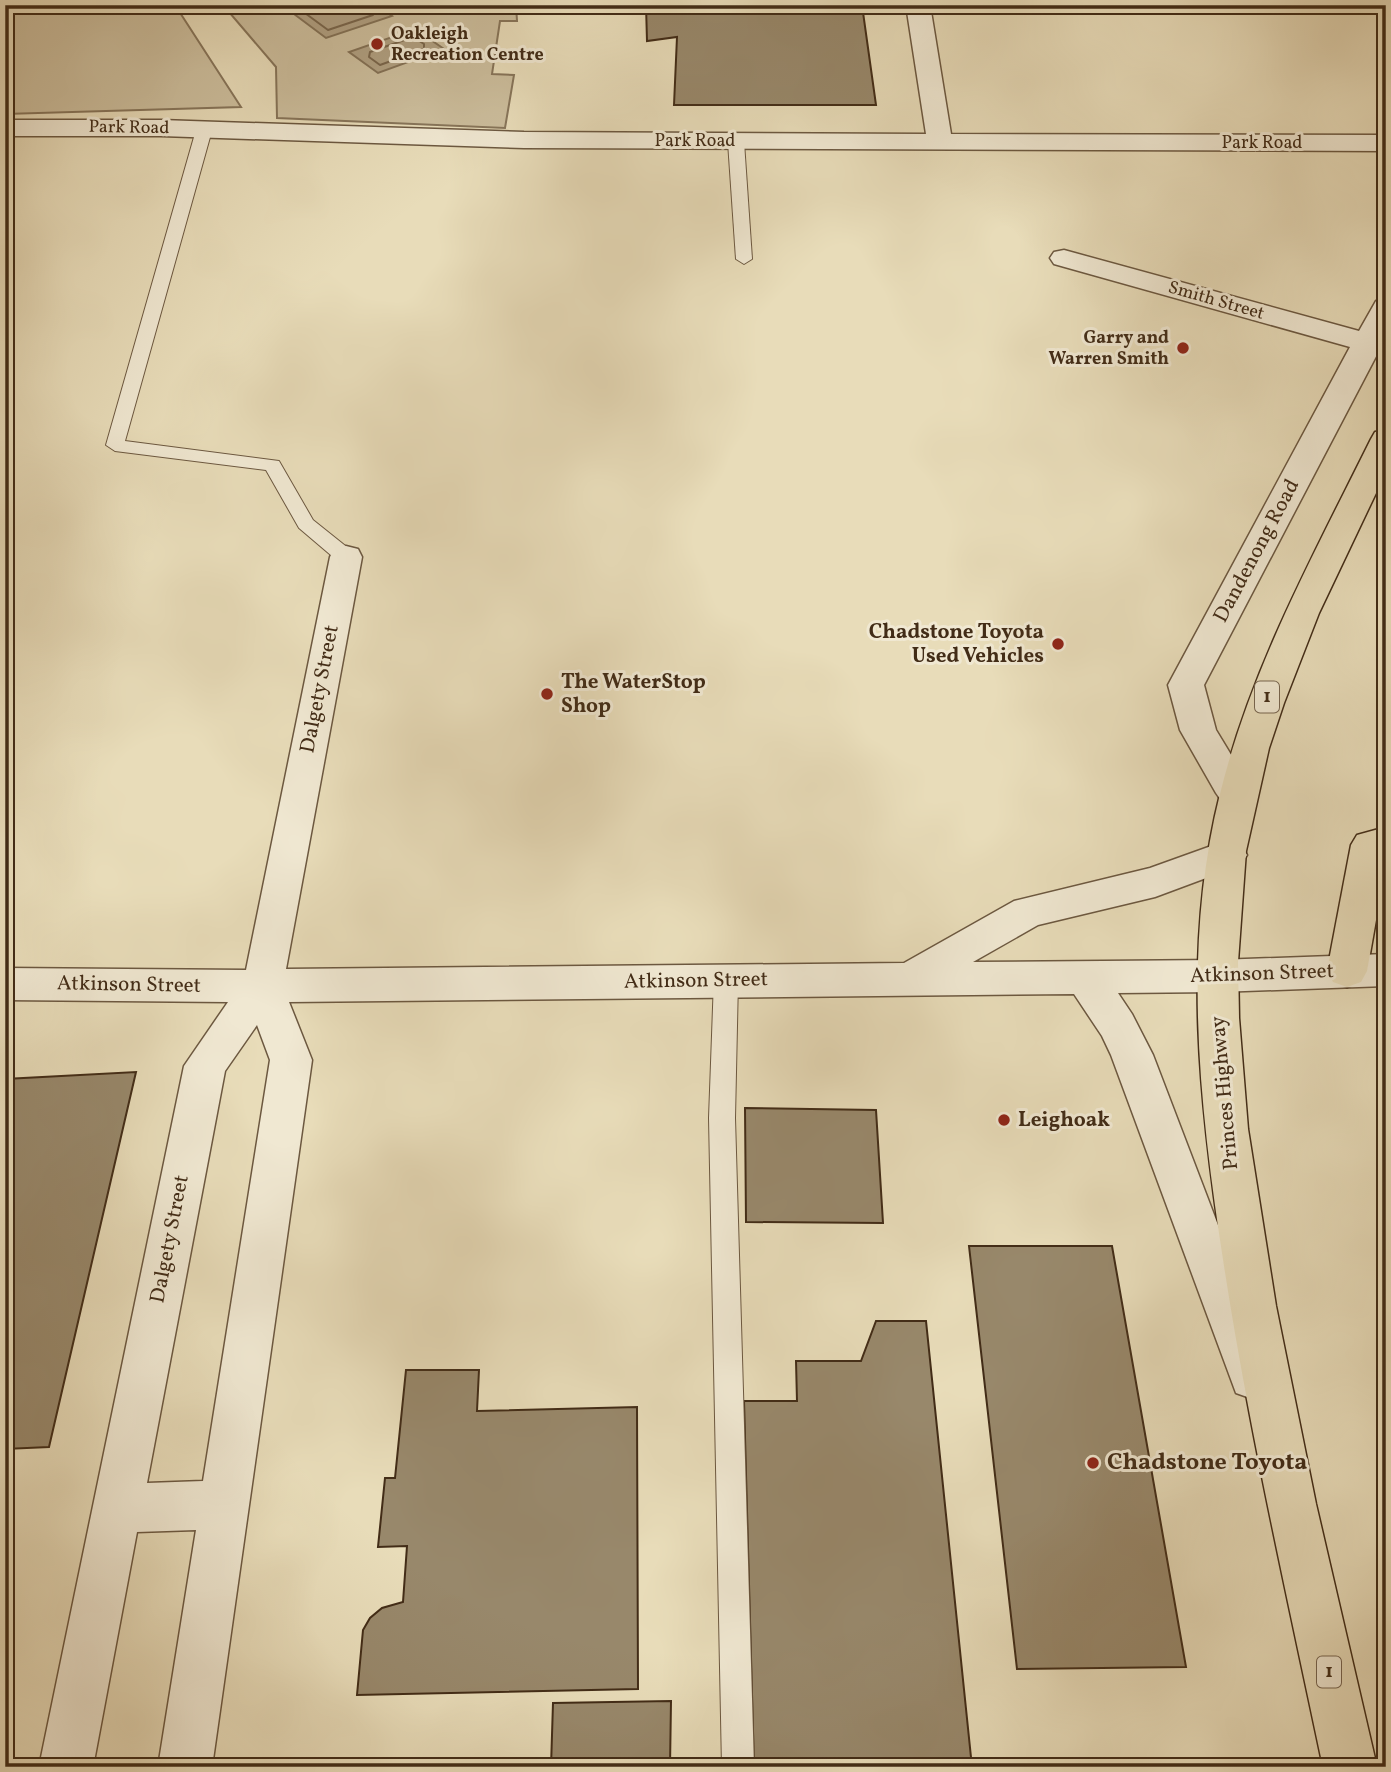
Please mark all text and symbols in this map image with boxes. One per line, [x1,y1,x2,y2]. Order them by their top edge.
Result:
place label: Oakleigh Recreation Centre [391,22,544,68]
marker: Oakleigh Recreation Centre [369,36,385,52]
street label: Park Road [88,115,170,141]
street label: Park Road [654,129,736,154]
street label: Park Road [1221,131,1303,156]
street label: Smith Street [1165,275,1267,327]
place label: Garry and Warren Smith [1049,326,1169,372]
marker: Garry and Warren Smith [1175,340,1191,356]
street label: Dandenong Road [1207,474,1307,628]
place label: Chadstone Toyota Used Vehicles [869,618,1044,671]
street label: Dalgety Street [293,622,347,756]
marker: Chadstone Toyota Used Vehicles [1050,636,1066,652]
place label: The WaterStop Shop [561,668,706,721]
road number: 1 [1255,682,1279,712]
marker: The WaterStop Shop [539,686,555,702]
street label: Atkinson Street [1189,957,1335,991]
street label: Atkinson Street [624,965,768,997]
street label: Atkinson Street [57,969,201,1001]
street label: Princes Highway [1204,1014,1246,1171]
place label: Leighoak [1018,1106,1110,1135]
marker: Leighoak [996,1112,1012,1128]
street label: Dalgety Street [143,1172,197,1306]
place label: Chadstone Toyota [1107,1446,1307,1480]
marker: Chadstone Toyota [1085,1455,1101,1471]
road number: 1 [1317,1656,1341,1688]

